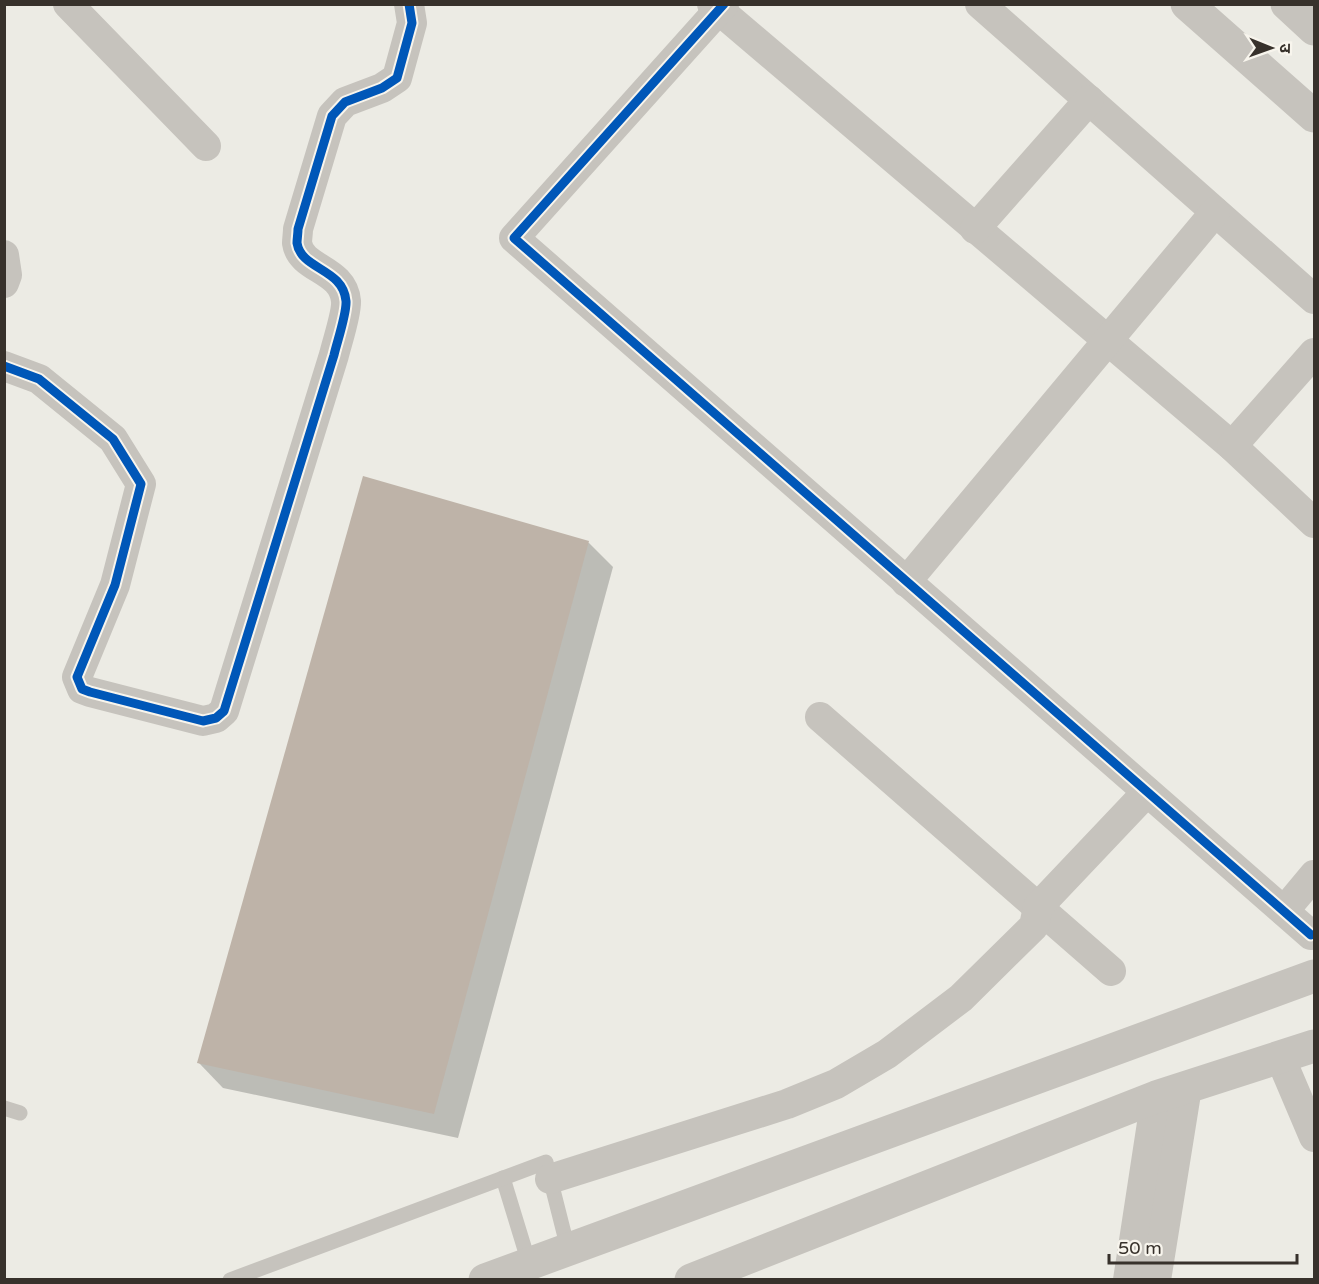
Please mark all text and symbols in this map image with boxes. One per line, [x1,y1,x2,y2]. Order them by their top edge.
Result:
north arrow [1241,18,1301,78]
text: उ [1275,43,1295,54]
scale bar [1109,1227,1296,1265]
text: 50 m [1118,1237,1162,1259]

